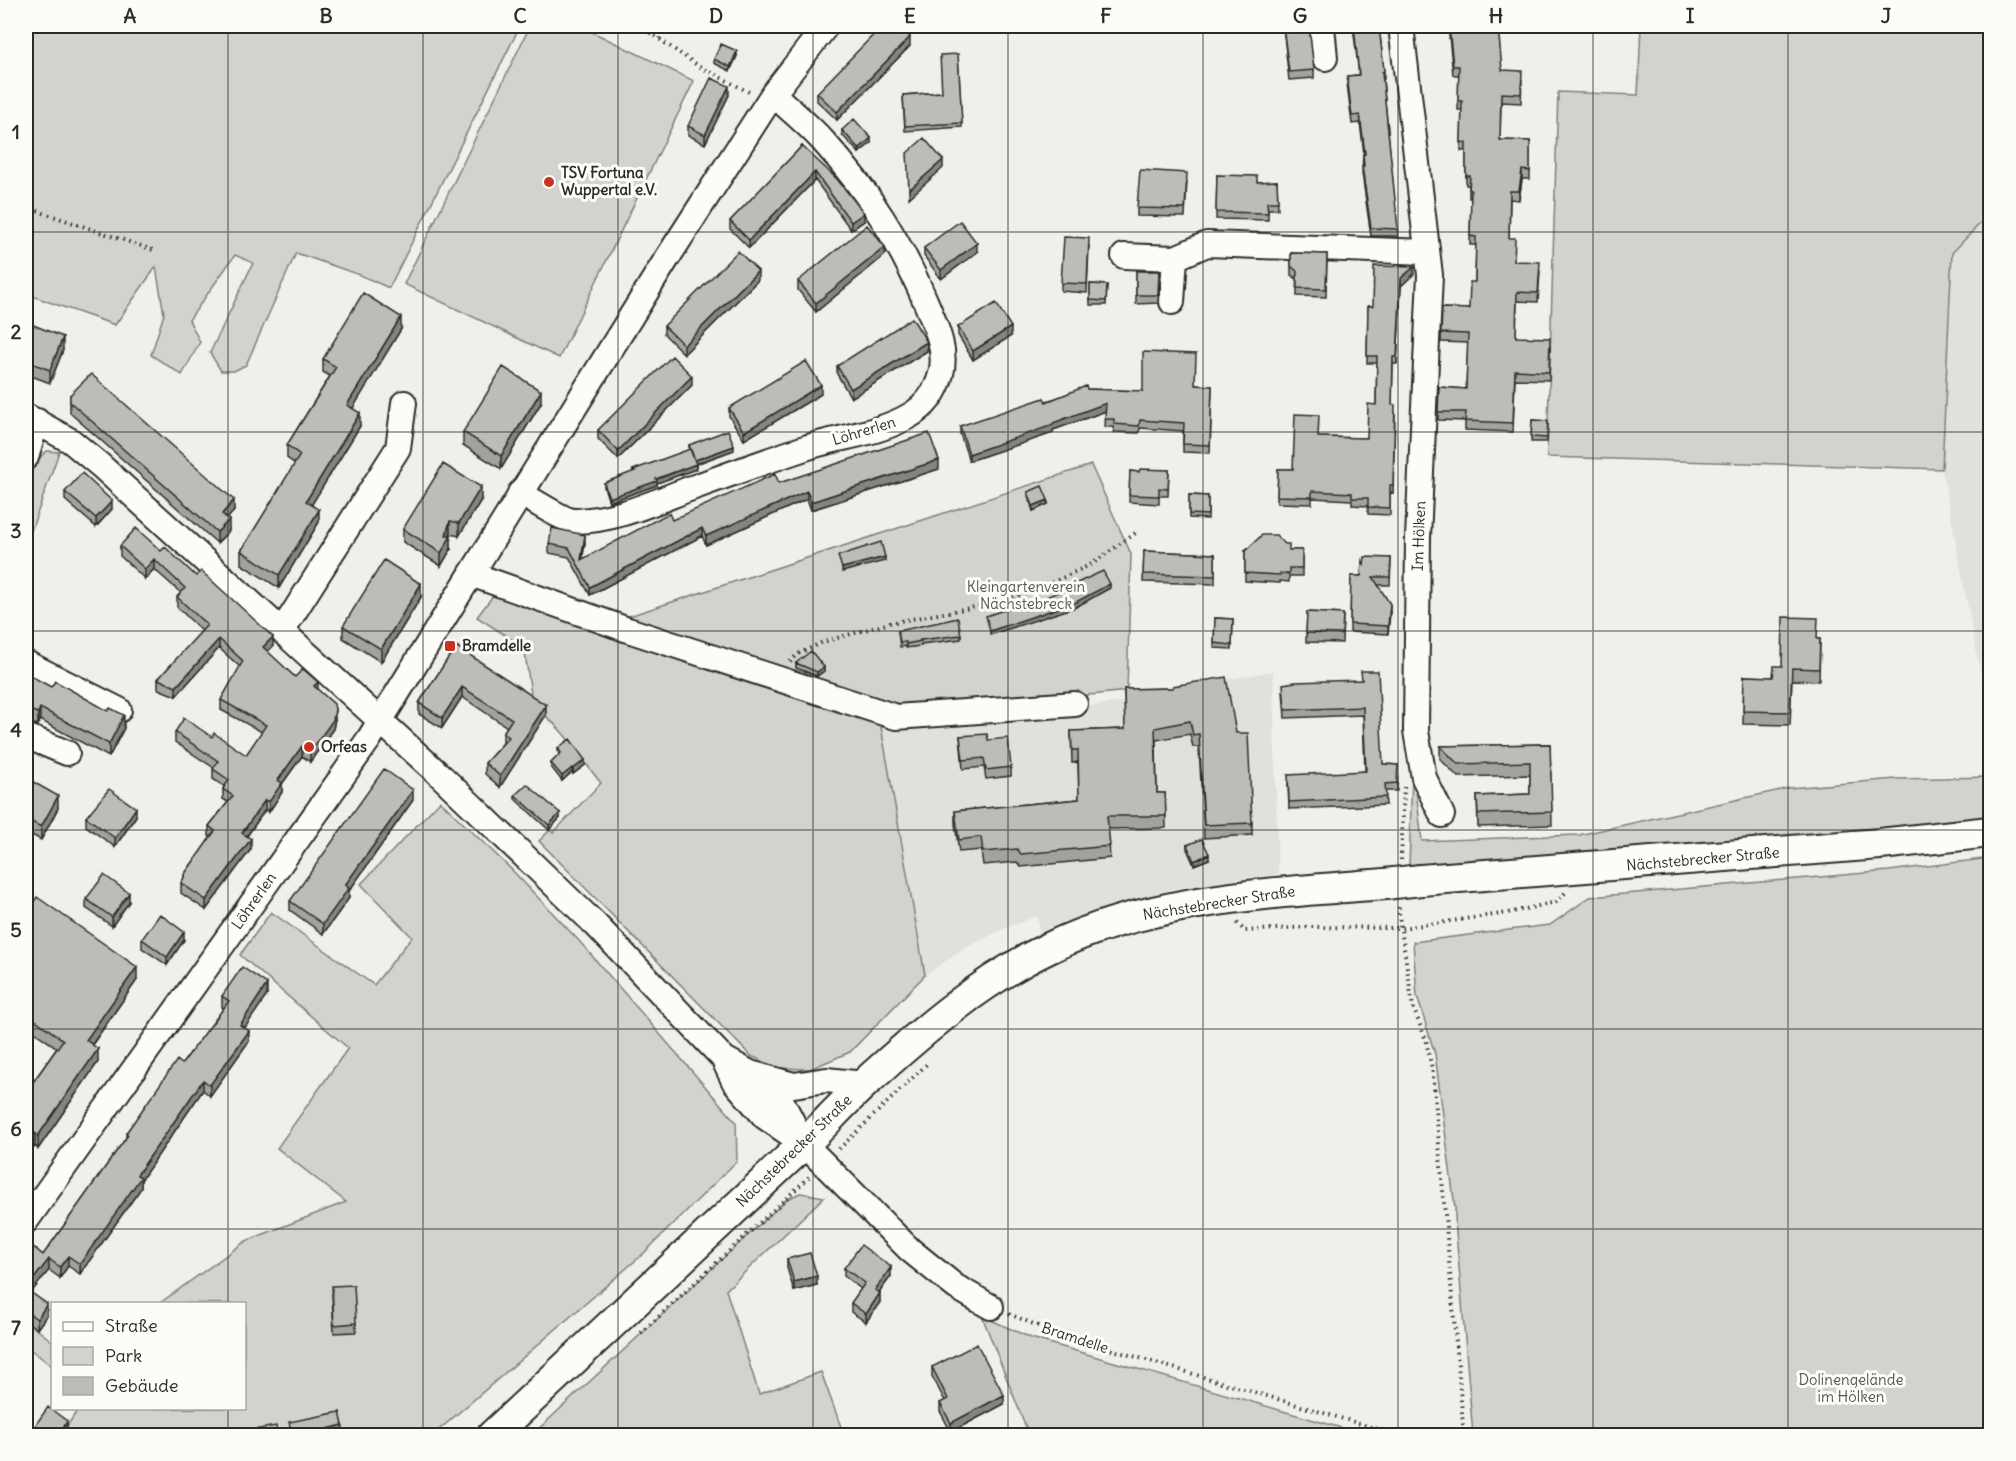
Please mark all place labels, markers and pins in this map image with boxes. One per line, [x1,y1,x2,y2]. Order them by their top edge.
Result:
place label: TSV Fortuna Wuppertal e.V. [561,163,657,200]
marker: TSV Fortuna Wuppertal e.V. [542,175,556,189]
place label: Bramdelle [462,636,531,655]
marker: Bramdelle [443,639,457,653]
place label: Orfeas [321,737,367,756]
marker: Orfeas [302,740,316,754]

